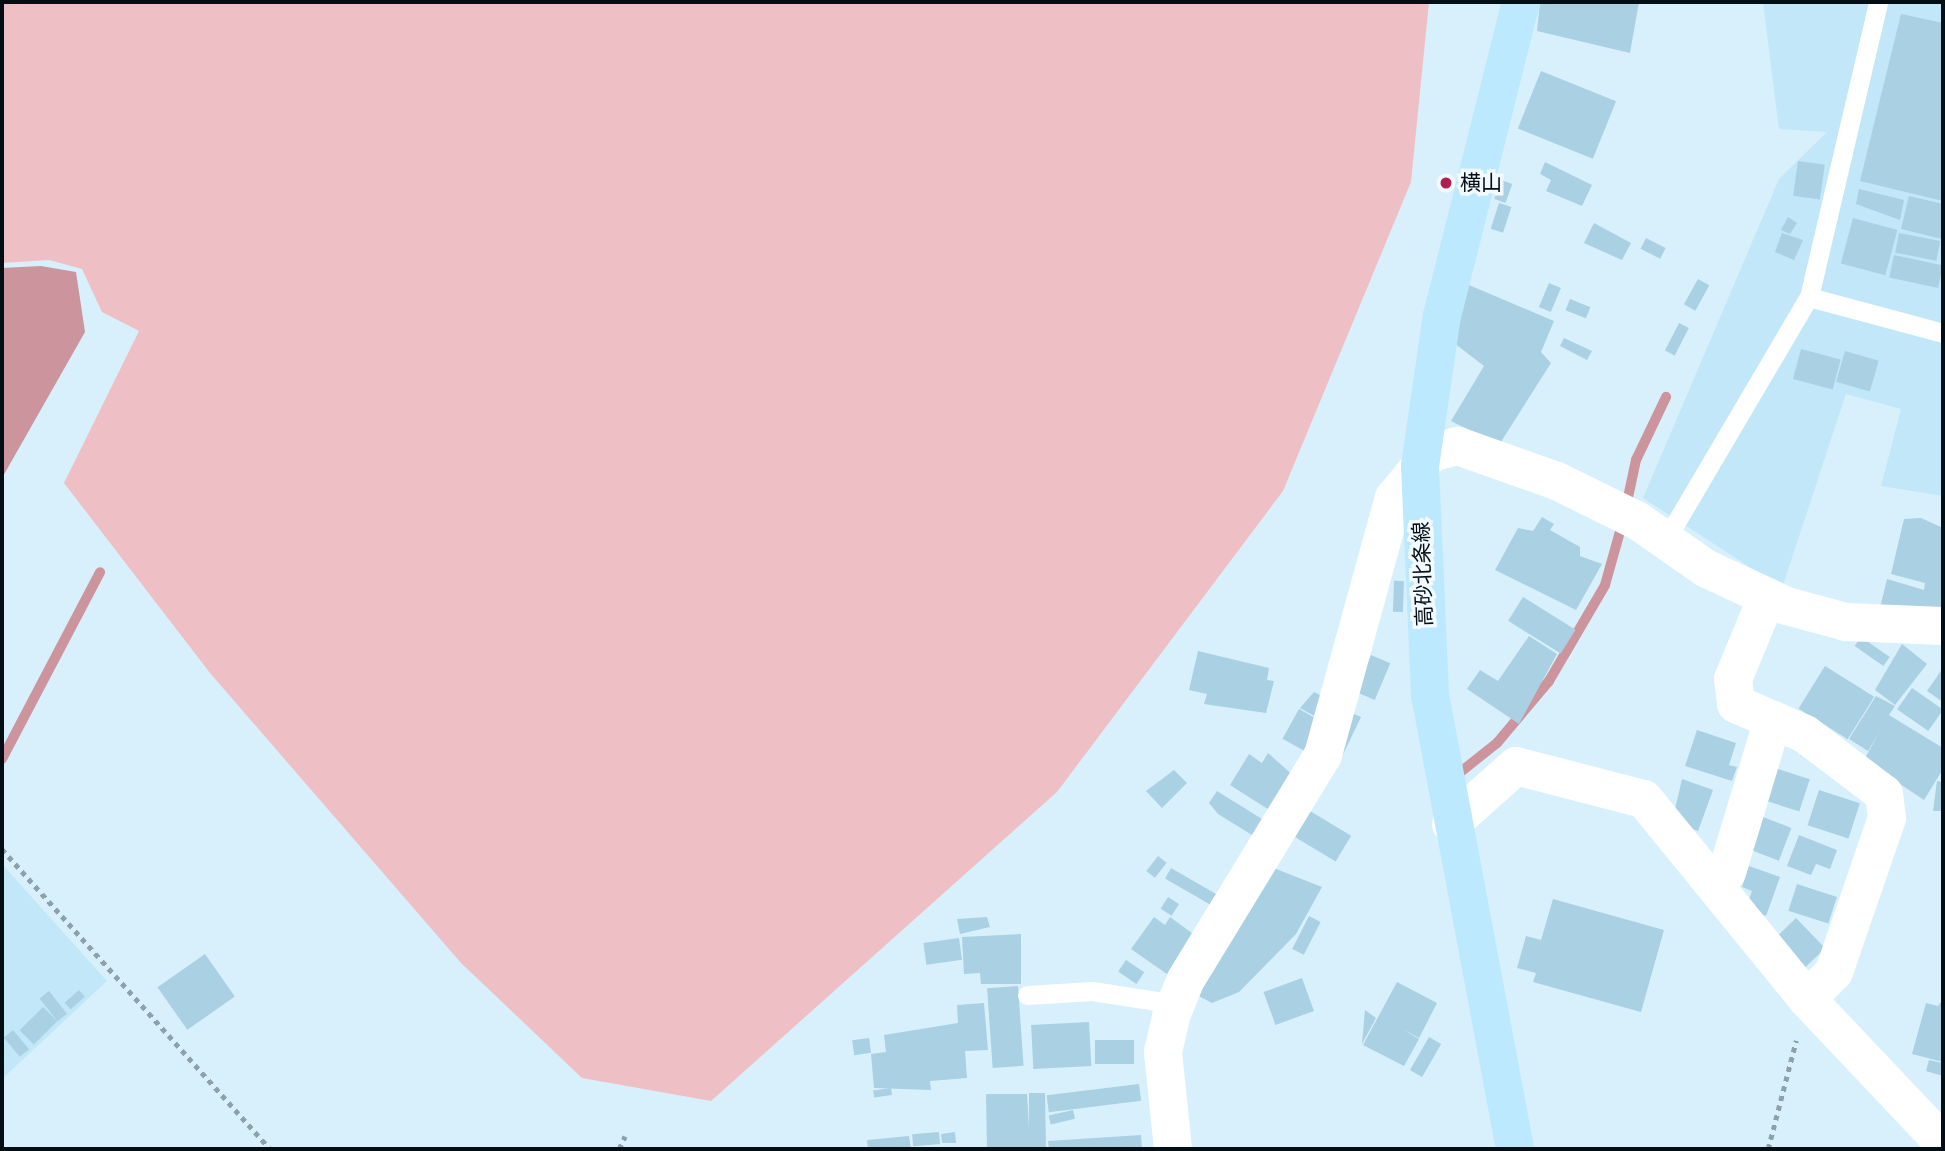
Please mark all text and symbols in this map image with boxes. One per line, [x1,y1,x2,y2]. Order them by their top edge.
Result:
place label: 横山 [1460,170,1502,196]
marker: 横山 [1438,175,1454,191]
street label: 高砂北条線 [1409,521,1437,627]

